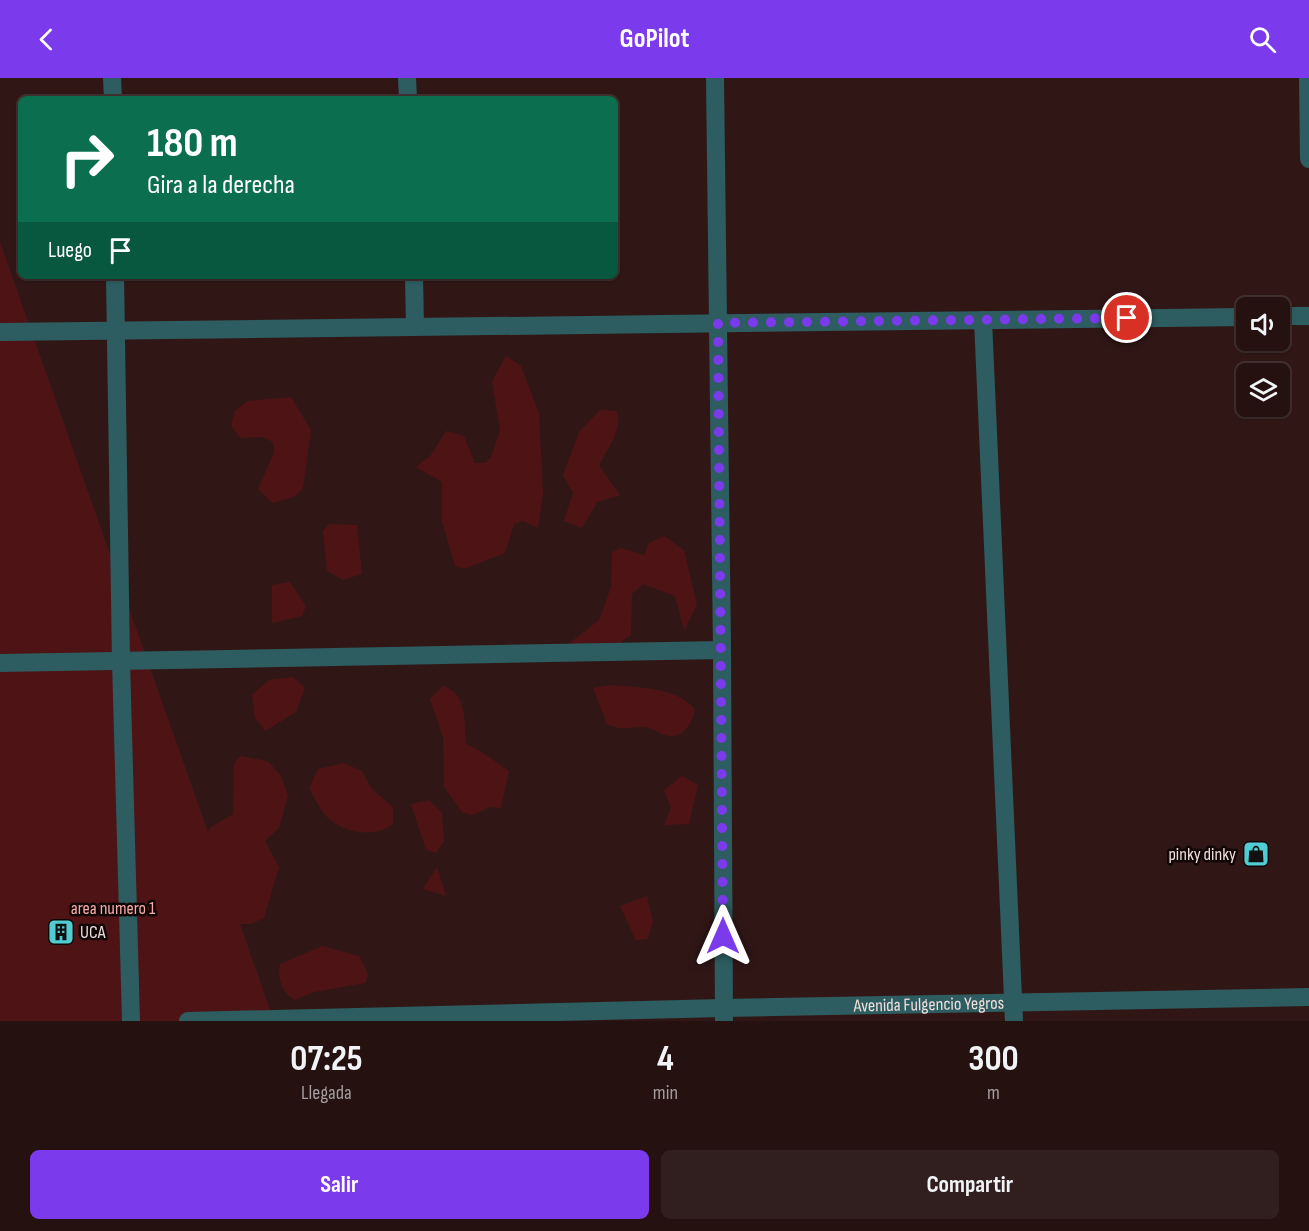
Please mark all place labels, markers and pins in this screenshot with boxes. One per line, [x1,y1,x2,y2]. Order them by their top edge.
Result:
pin [1101,292,1152,343]
shop icon: pinky dinky [1241,839,1271,869]
place label: pinky dinky [1168,844,1236,865]
building icon: UCA [46,917,76,947]
place label: UCA [80,922,106,943]

